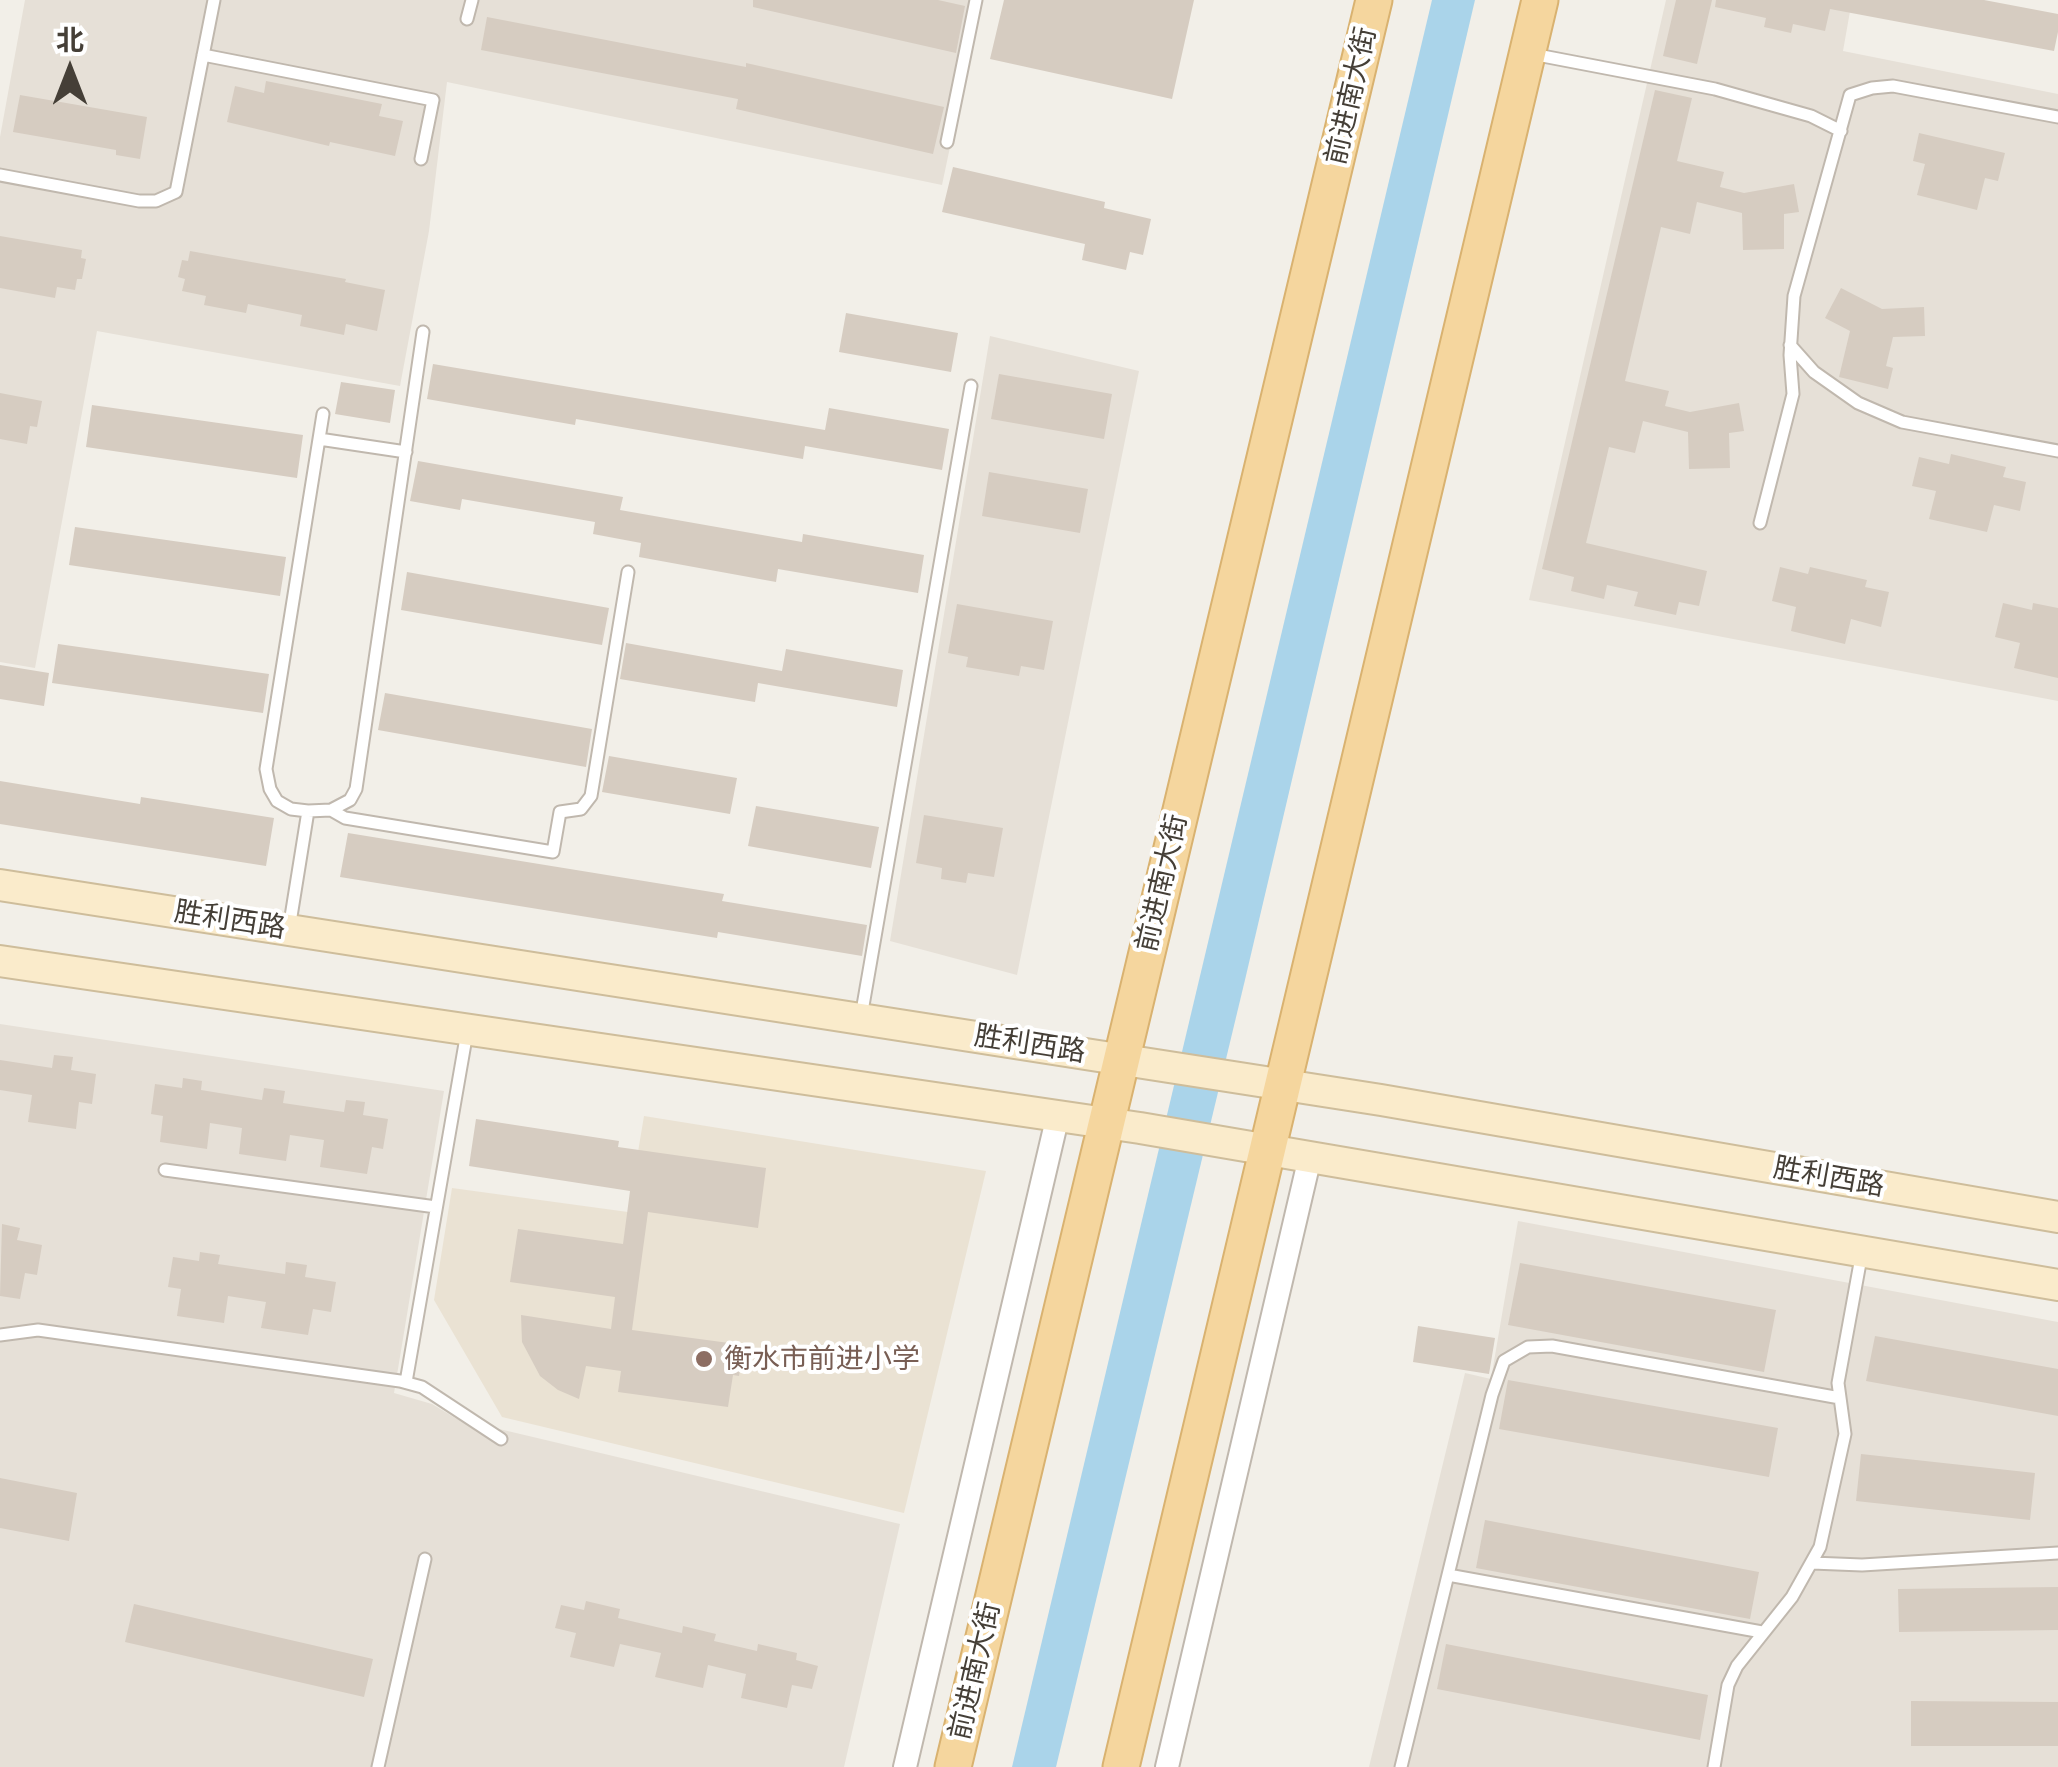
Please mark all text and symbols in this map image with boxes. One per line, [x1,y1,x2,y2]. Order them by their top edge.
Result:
north arrow [20,20,120,120]
text: 北 [56,24,84,56]
street label: 前进南大街 [1319,24,1383,168]
street label: 前进南大街 [1130,811,1194,955]
street label: 胜利西路 [172,895,288,945]
street label: 胜利西路 [972,1019,1088,1069]
street label: 胜利西路 [1771,1151,1887,1203]
place label: 衡水市前进小学 [724,1342,920,1376]
marker: 衡水市前进小学 [693,1348,715,1370]
street label: 前进南大街 [943,1599,1007,1743]

